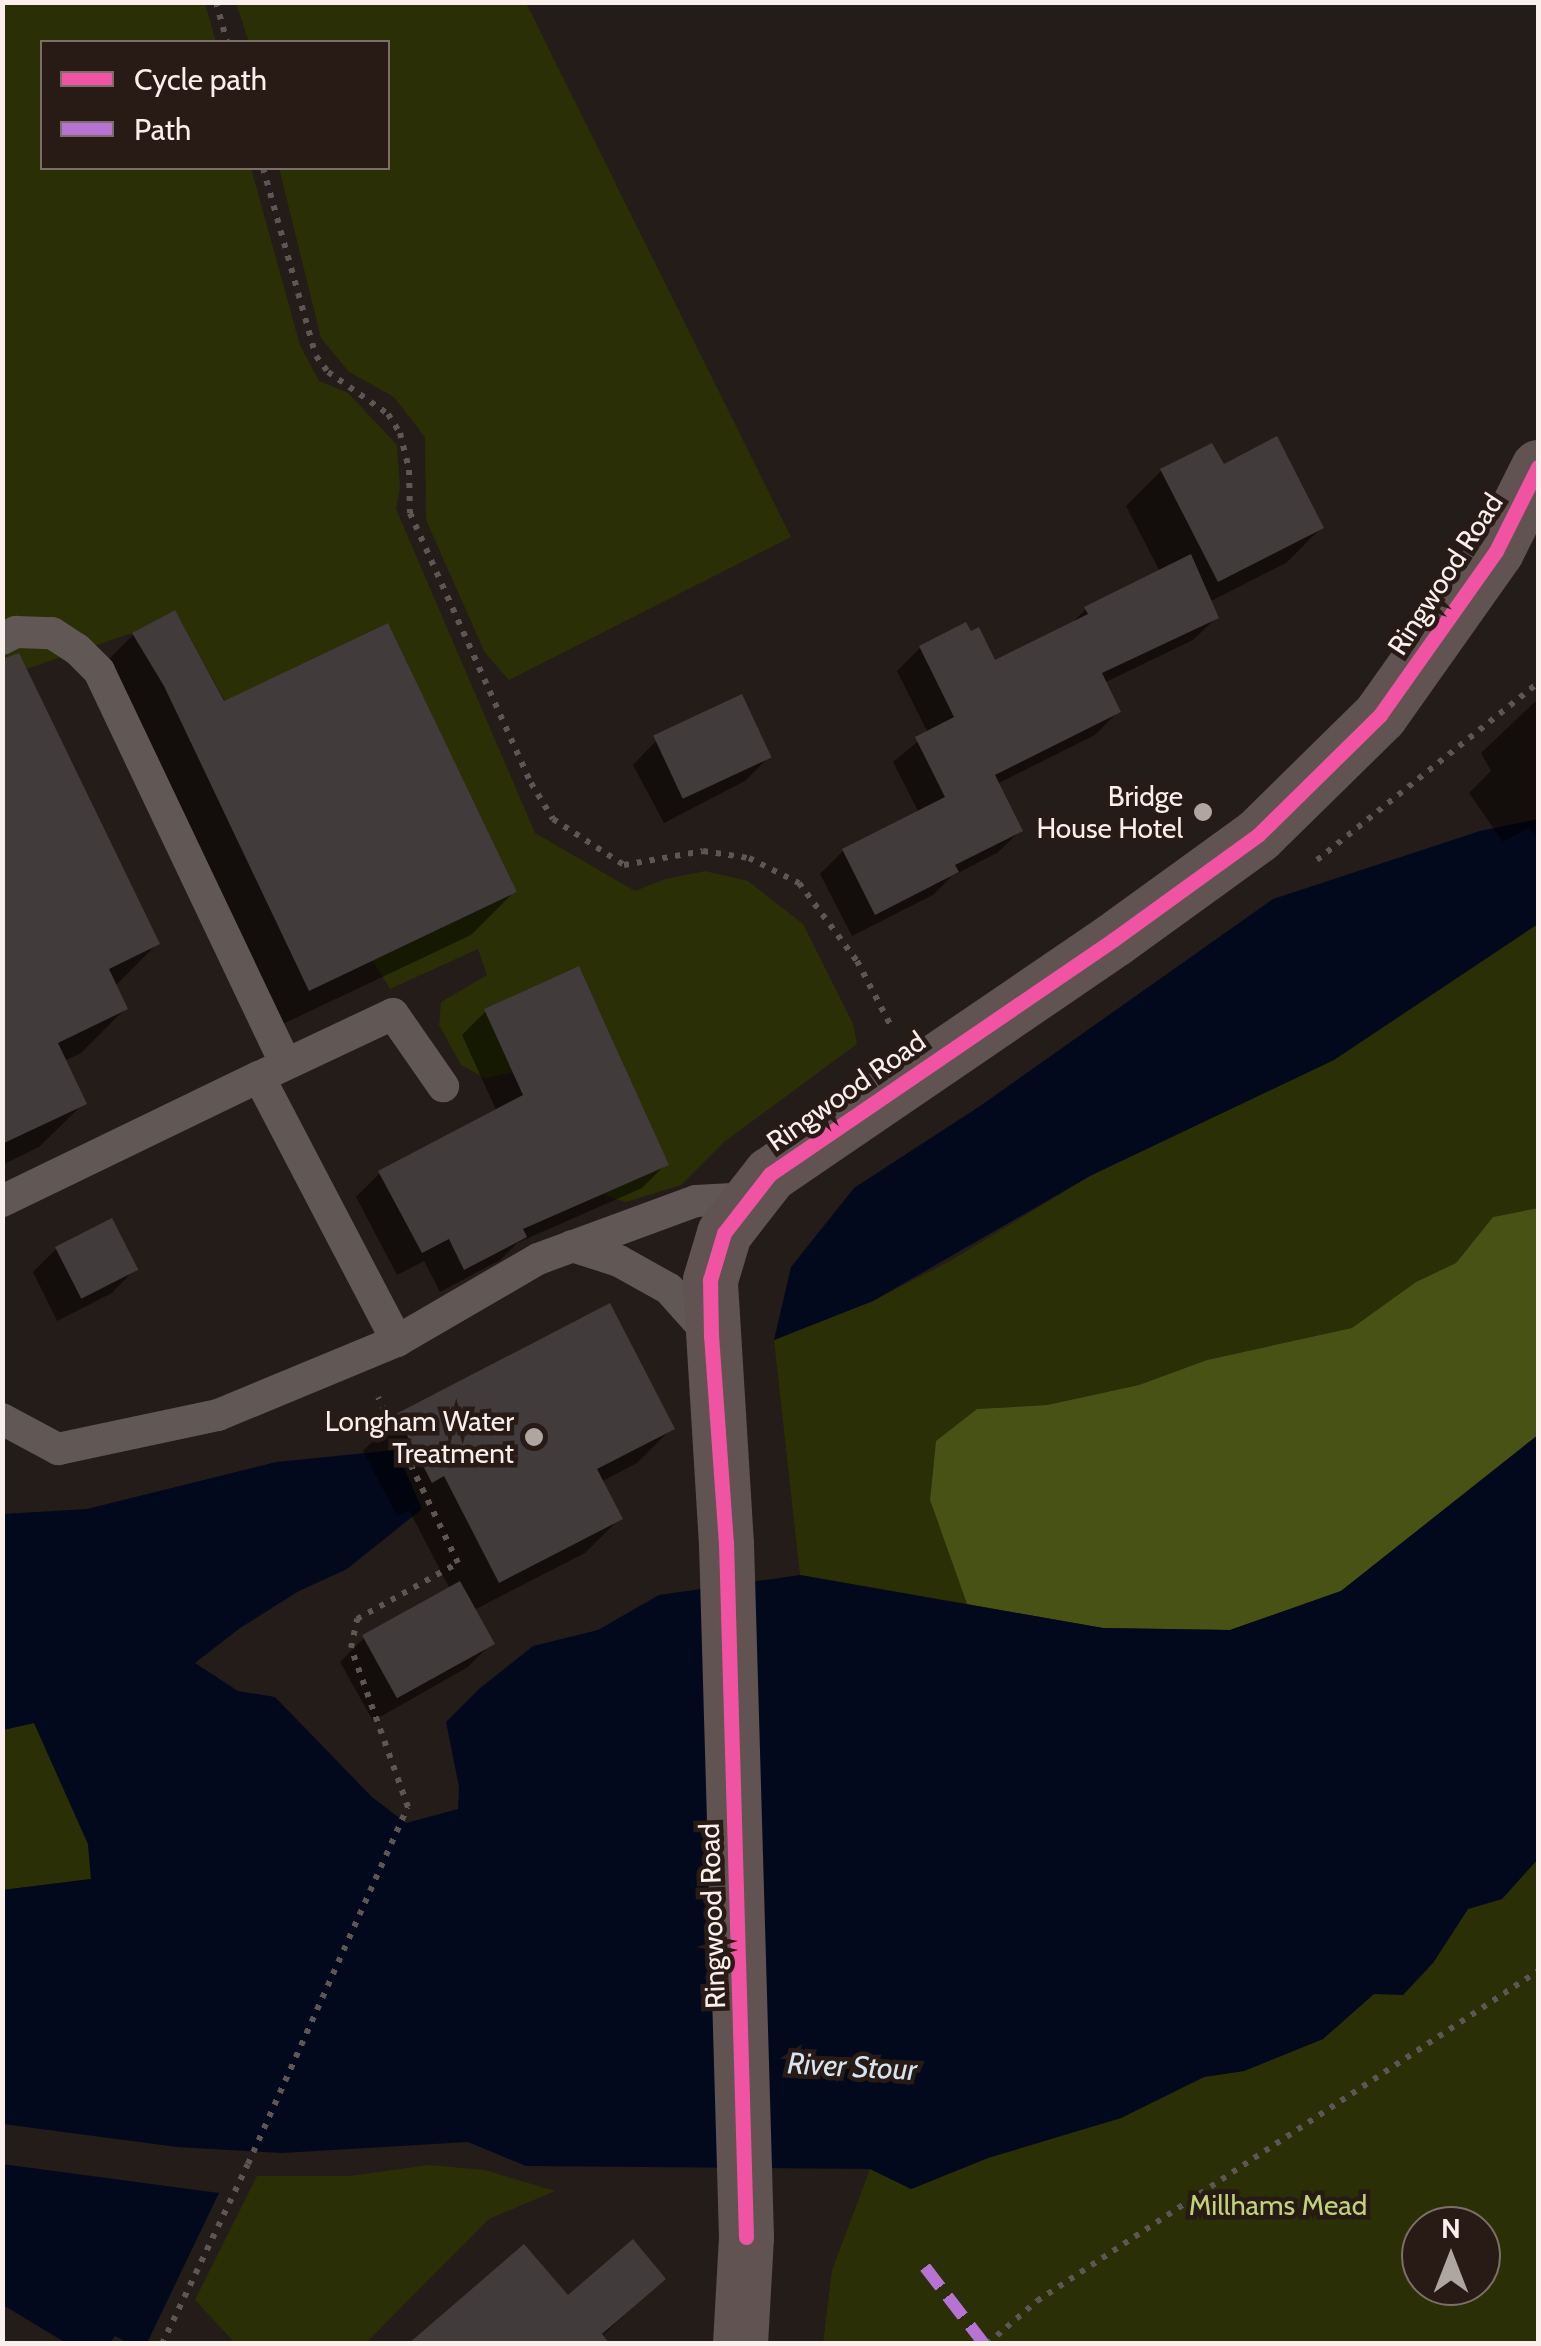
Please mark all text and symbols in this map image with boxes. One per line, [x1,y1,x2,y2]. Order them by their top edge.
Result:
legend [40,40,390,170]
text: Cycle path [134,61,267,98]
text: Path [134,111,191,148]
street label: Ringwood Road [1380,487,1510,661]
place label: Bridge House Hotel [1036,779,1183,845]
marker: Bridge House Hotel [1192,801,1214,823]
street label: Ringwood Road [760,1024,932,1158]
place label: Longham Water Treatment [325,1404,514,1470]
marker: Longham Water Treatment [523,1426,545,1448]
street label: Ringwood Road [692,1823,732,2009]
water label: River Stour [786,2046,918,2088]
park label: Millhams Mead [1189,2188,1367,2222]
north arrow [1401,2206,1501,2306]
text: N [1441,2211,1461,2245]

